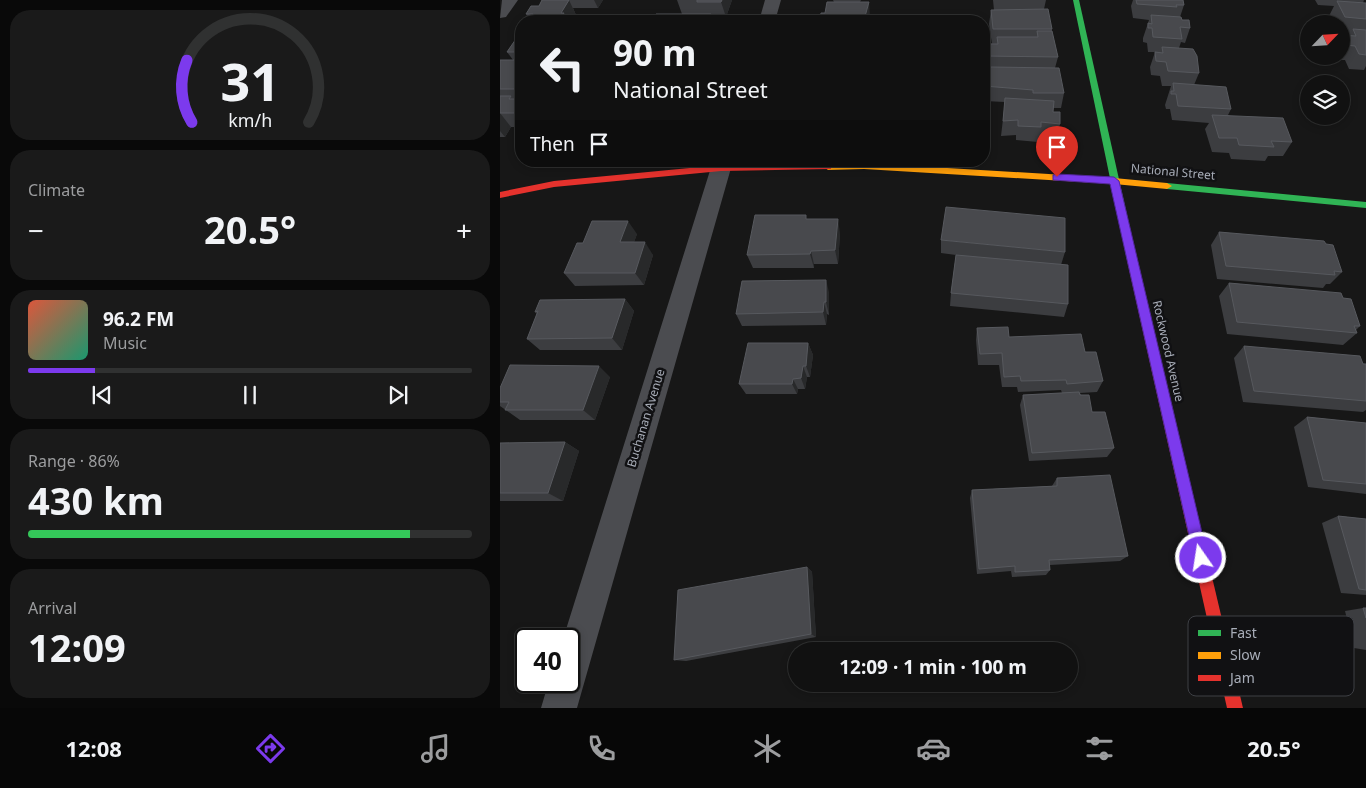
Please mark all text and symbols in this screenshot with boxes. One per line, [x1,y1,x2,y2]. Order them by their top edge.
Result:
north arrow [1300,15,1350,65]
map controls [1300,15,1350,125]
text: 90 m [613,29,696,76]
icon: left [530,35,595,100]
text: 31 [220,45,280,116]
text: National Street [613,74,768,104]
button: layers [1300,75,1350,125]
text: km/h [228,108,272,132]
pin [1036,126,1078,177]
icon: arrive [585,130,613,158]
text: Then [530,131,575,157]
icon: arrive [1043,133,1071,161]
street label: National Street [1130,159,1216,184]
text: Climate [28,179,85,201]
text: 20.5° [204,203,296,255]
text: − [28,211,44,249]
text: + [456,211,472,249]
street label: Rockwood Avenue [1149,299,1188,403]
text: 96.2 FM [103,306,174,332]
text: Music [103,332,147,354]
street label: Buchanan Avenue [622,366,669,469]
icon: previous [88,381,116,409]
icon: pause [236,381,264,409]
icon: next [384,381,412,409]
text: Range · 86% [28,450,120,472]
text: 430 km [28,474,164,526]
position arrow [1174,531,1226,583]
text: Arrival [28,597,77,619]
legend [1188,616,1354,696]
text: 12:09 [28,621,126,673]
text: Fast [1230,623,1257,642]
speed limit sign: 40 [515,628,580,693]
text: Slow [1230,645,1261,664]
text: 12:09 · 1 min · 100 m [839,654,1027,680]
text: Jam [1228,668,1255,687]
icon: directions [253,731,288,766]
icon: music [418,731,453,766]
icon: phone [584,731,619,766]
icon: climate [750,731,785,766]
icon: car [916,731,951,766]
icon: filters [1082,731,1117,766]
text: 12:08 [65,733,122,763]
text: 20.5° [1247,733,1301,763]

